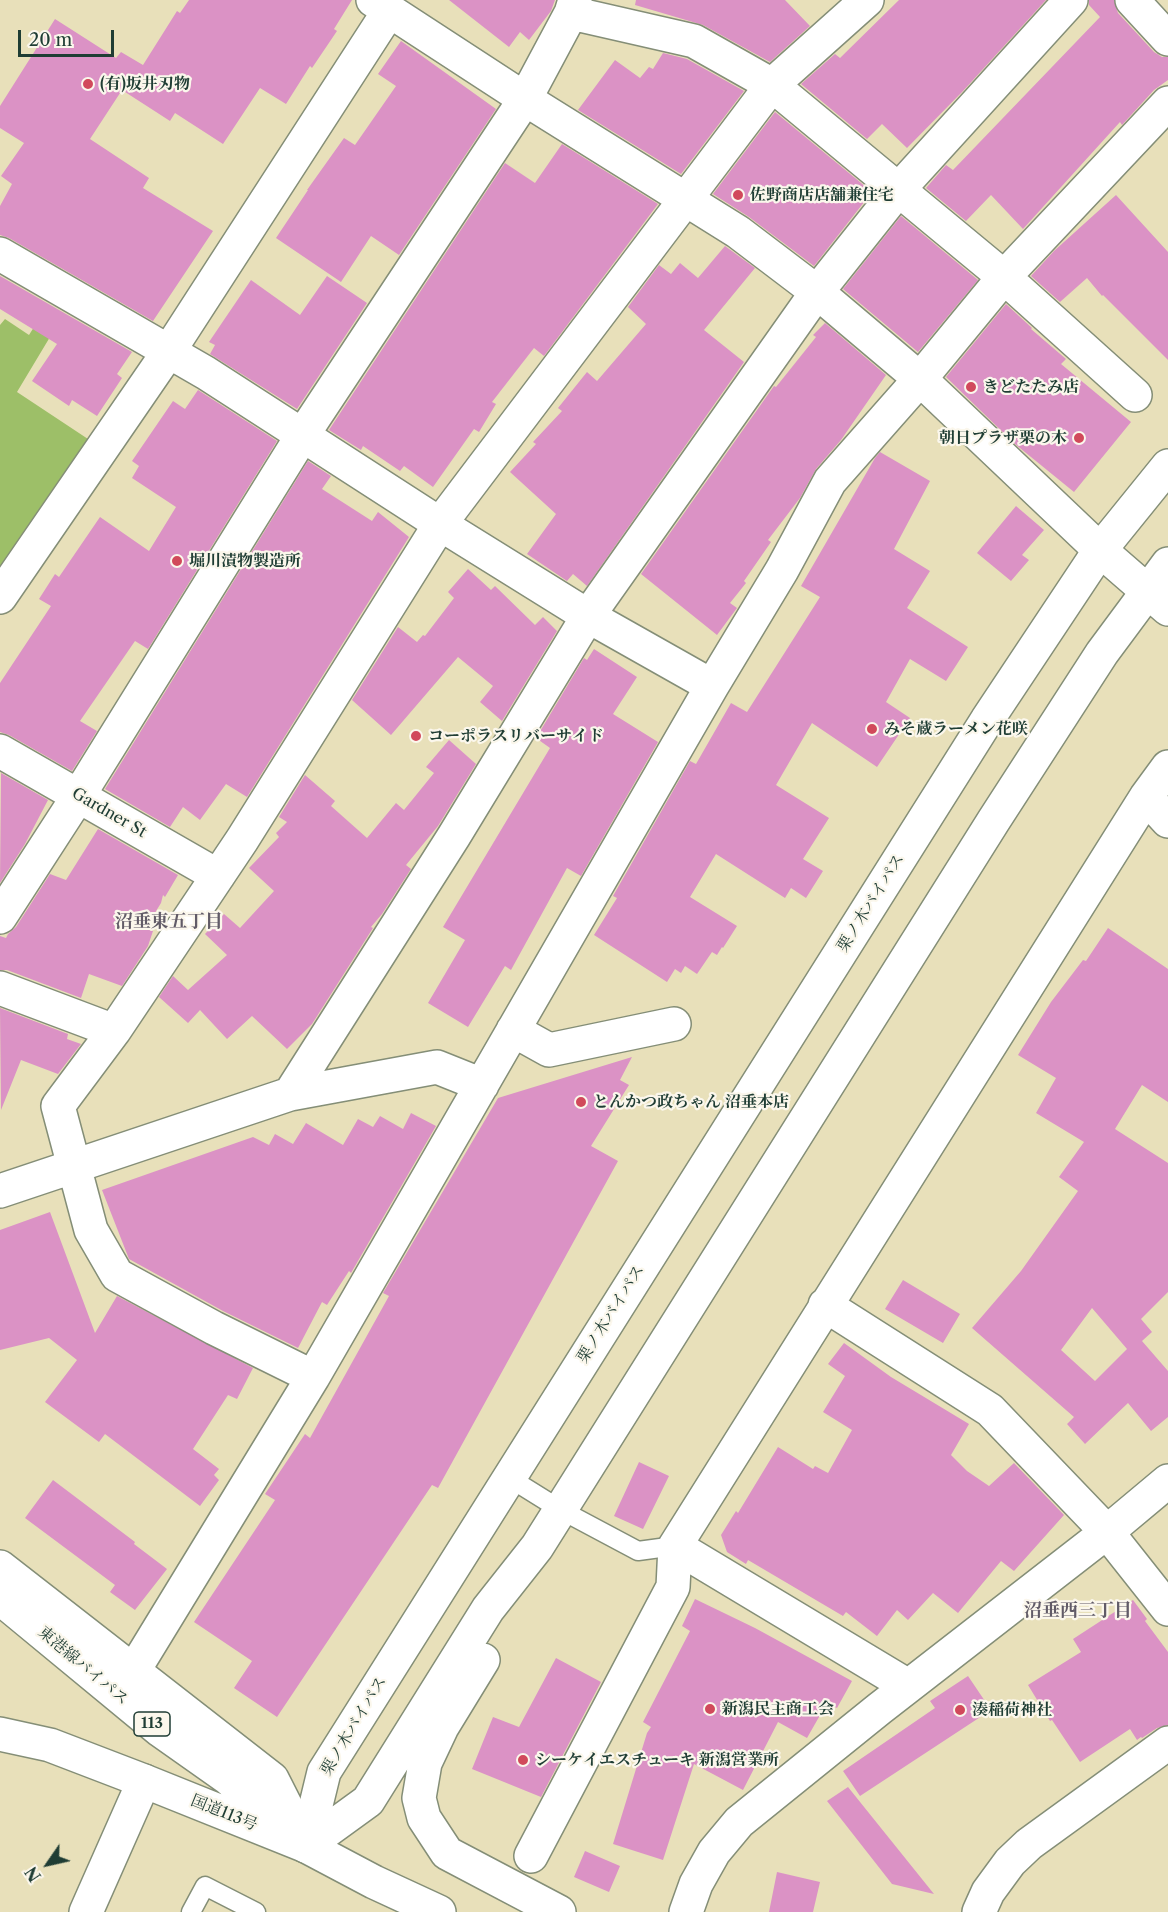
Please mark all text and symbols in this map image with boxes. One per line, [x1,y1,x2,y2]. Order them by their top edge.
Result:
scale bar [21,18,117,56]
text: 20 m [29,29,72,51]
place label: (有)坂井刃物 [100,74,190,94]
marker: (有)坂井刃物 [81,77,95,91]
place label: 佐野商店店舗兼住宅 [750,185,894,205]
marker: 佐野商店店舗兼住宅 [731,188,745,202]
place label: きどたたみ店 [983,377,1079,397]
marker: きどたたみ店 [964,380,978,394]
place label: 朝日プラザ栗の木 [939,428,1067,448]
marker: 朝日プラザ栗の木 [1072,431,1086,445]
place label: 堀川漬物製造所 [189,551,301,571]
marker: 堀川漬物製造所 [170,554,184,568]
place label: みそ蔵ラーメン花咲 [884,719,1028,739]
marker: みそ蔵ラーメン花咲 [865,722,879,736]
place label: コーポラスリバーサイド [428,726,604,746]
marker: コーポラスリバーサイド [409,729,423,743]
street label: Gardner St [68,784,150,842]
street label: 栗ノ木バイパス [833,850,909,956]
district label: 沼垂東五丁目 [115,911,223,933]
place label: とんかつ政ちゃん 沼垂本店 [593,1092,789,1112]
marker: とんかつ政ちゃん 沼垂本店 [574,1095,588,1109]
street label: 栗ノ木バイパス [573,1261,649,1367]
district label: 沼垂西三丁目 [1024,1600,1132,1622]
street label: 東港線バイパス [34,1623,132,1709]
street label: 栗ノ木バイパス [317,1673,391,1779]
place label: 新潟民主商工会 [722,1699,834,1719]
place label: 湊稲荷神社 [972,1700,1052,1720]
marker: 新潟民主商工会 [703,1702,717,1716]
marker: 湊稲荷神社 [953,1703,967,1717]
road number: 113 [134,1712,170,1736]
place label: シーケイエスチューキ 新潟営業所 [535,1750,779,1770]
marker: シーケイエスチューキ 新潟営業所 [516,1753,530,1767]
street label: 国道113号 [188,1791,260,1835]
north arrow [18,1834,78,1894]
text: N [21,1863,45,1885]

